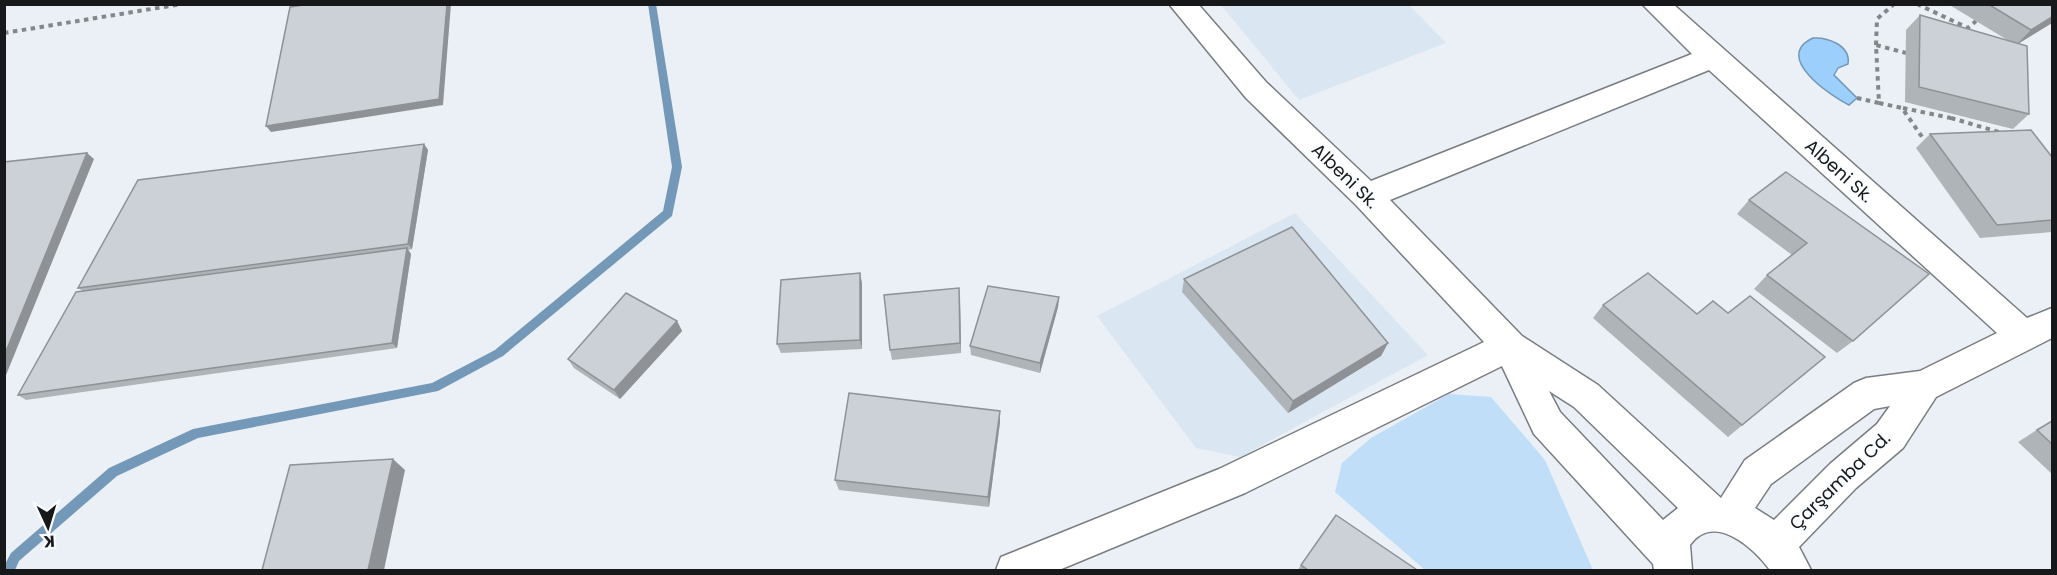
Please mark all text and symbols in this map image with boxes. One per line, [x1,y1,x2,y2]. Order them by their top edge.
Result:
street label: Albeni Sk. [1800,133,1879,208]
street label: Albeni Sk. [1306,137,1384,214]
street label: Çarşamba Cd. [1784,426,1896,535]
north arrow [18,497,78,557]
text: K [43,530,55,553]

